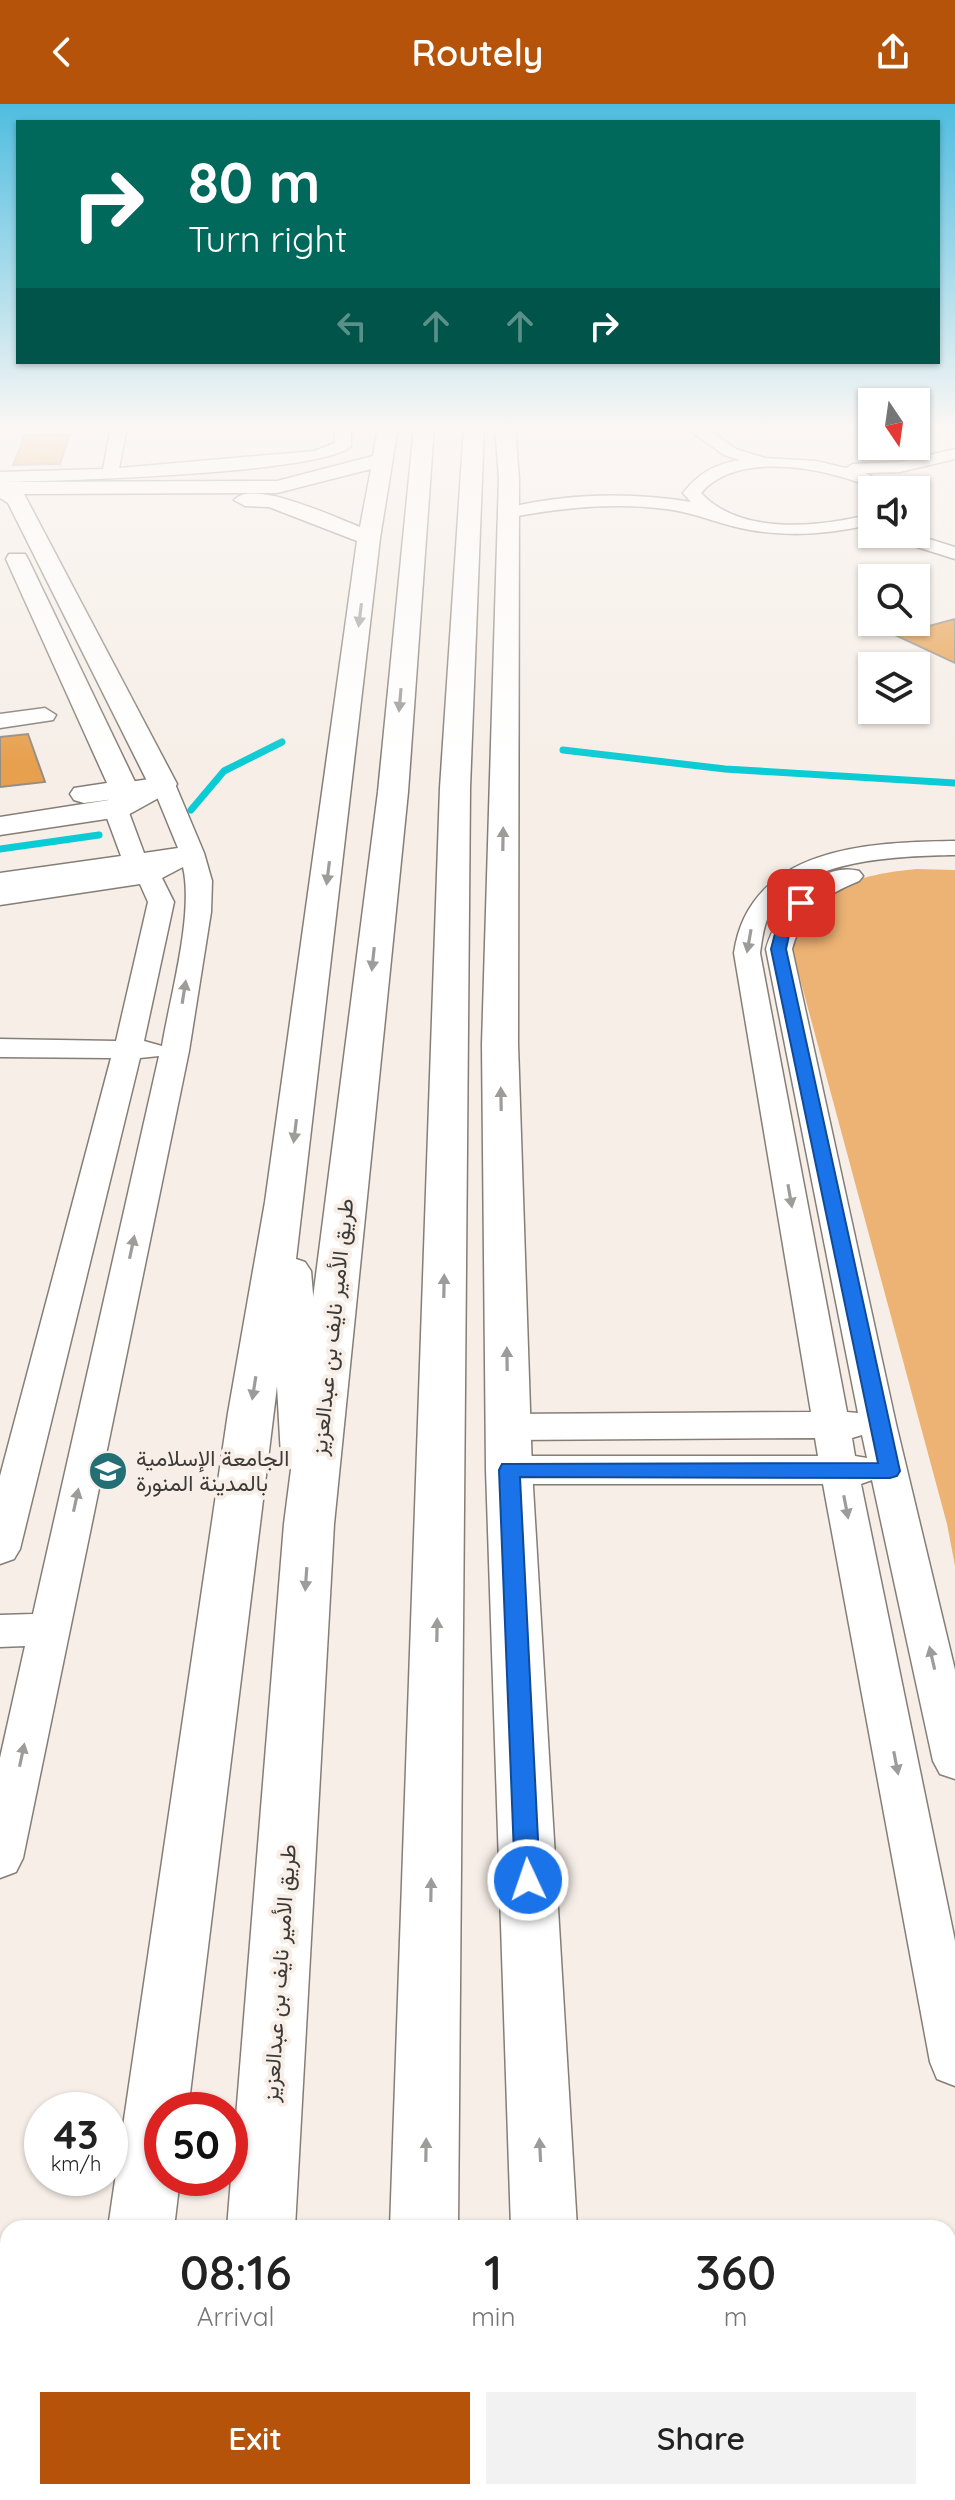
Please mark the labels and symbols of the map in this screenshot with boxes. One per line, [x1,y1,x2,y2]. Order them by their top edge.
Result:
north arrow [858,388,930,460]
one-way arrow [354,603,367,628]
one-way arrow [393,688,406,713]
one-way arrow [497,826,509,851]
one-way arrow [322,861,335,886]
pin [767,869,835,937]
one-way arrow [743,928,755,953]
one-way arrow [367,947,380,972]
one-way arrow [179,979,191,1004]
one-way arrow [495,1086,508,1111]
one-way arrow [288,1119,301,1144]
one-way arrow [785,1184,797,1209]
street label: طريق الأمير نايف بن عبدالعزيز [304,1197,359,1458]
one-way arrow [126,1234,139,1259]
one-way arrow [438,1273,451,1298]
one-way arrow [500,1346,513,1371]
one-way arrow [248,1376,260,1401]
place label: الجامعة الإسلامية بالمدينة المنورة [136,1444,289,1497]
school or university icon: الجامعة الإسلامية بالمدينة المنورة [87,1450,129,1492]
one-way arrow [70,1488,83,1513]
one-way arrow [841,1495,853,1520]
one-way arrow [299,1567,312,1592]
one-way arrow [431,1617,443,1642]
one-way arrow [925,1645,938,1670]
one-way arrow [16,1742,29,1767]
one-way arrow [891,1750,903,1775]
position arrow [486,1838,570,1922]
street label: طريق الأمير نايف بن عبدالعزيز [256,1843,302,2104]
one-way arrow [425,1877,438,1902]
speed limit sign: 50 [144,2092,248,2196]
one-way arrow [420,2137,432,2162]
one-way arrow [534,2137,547,2162]

